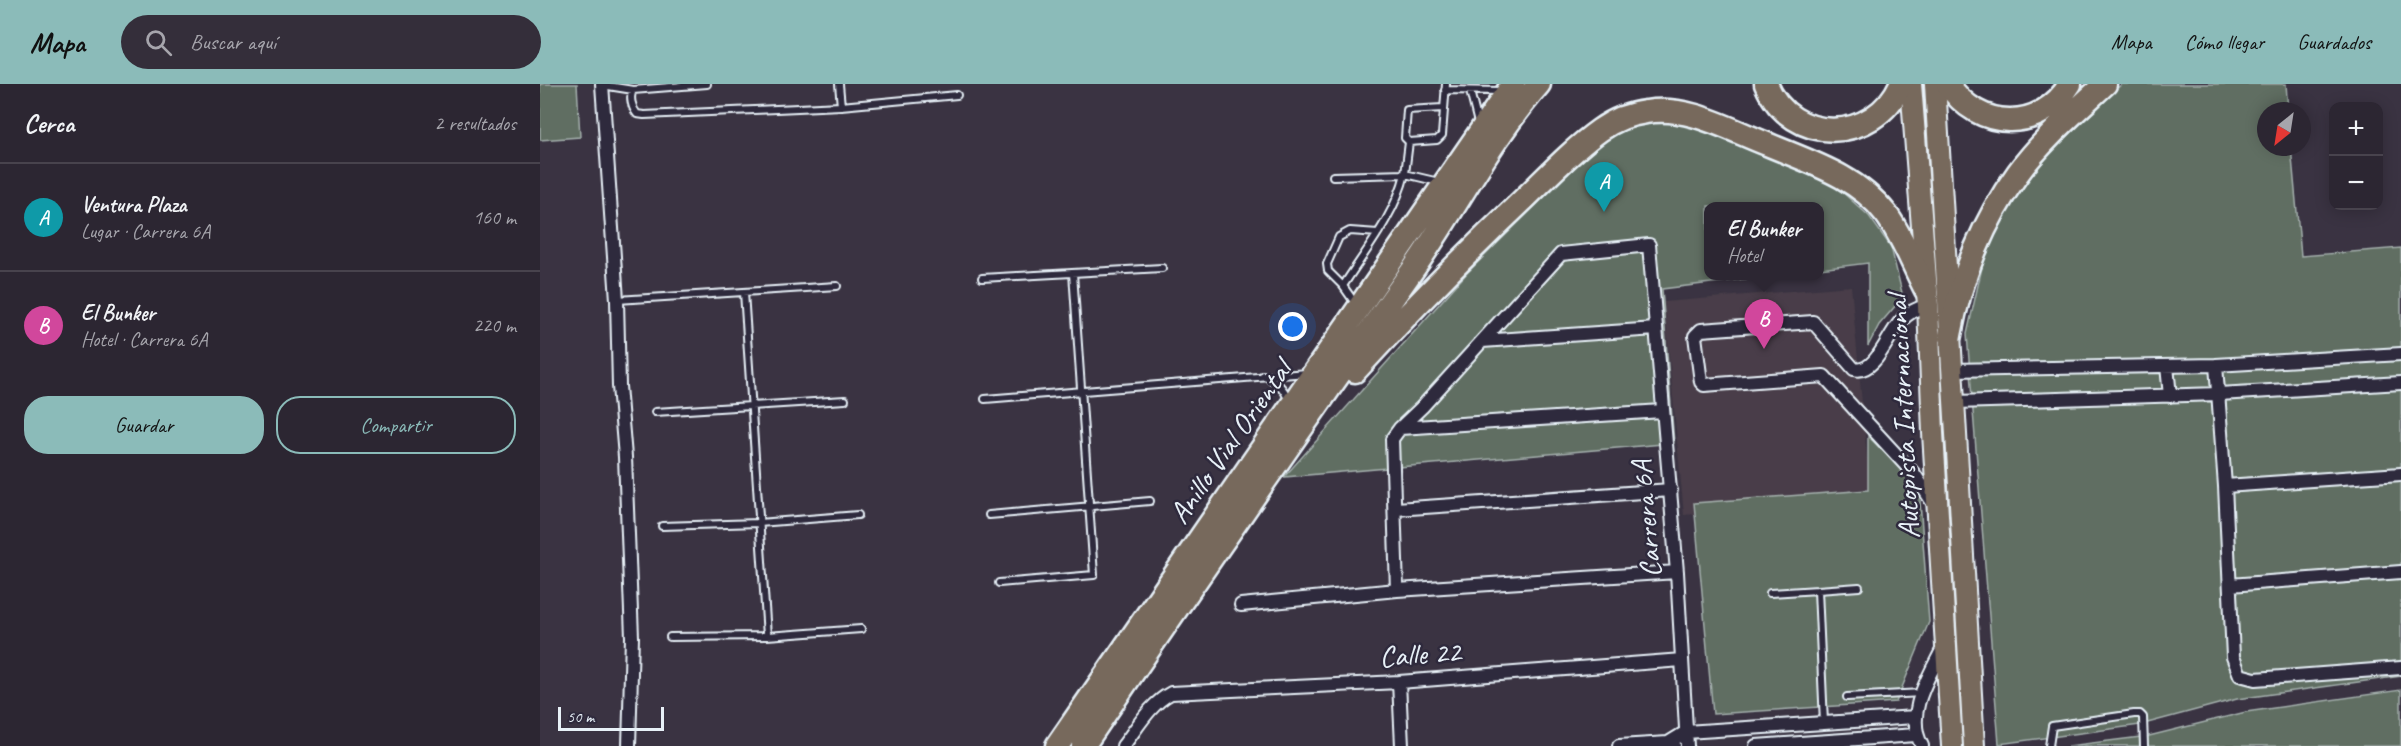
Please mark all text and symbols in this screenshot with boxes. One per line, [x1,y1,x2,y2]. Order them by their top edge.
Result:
search box [121,15,541,69]
text: Mapa [30,25,85,60]
icon: search [142,26,175,59]
text: Buscar aquí [190,28,276,56]
text: Mapa [2111,29,2152,55]
text: Cómo llegar [2185,29,2264,55]
text: Guardados [2297,29,2371,55]
north arrow [2257,102,2311,156]
map controls [2329,102,2383,210]
button: + [2329,102,2383,156]
text: Cerca [24,107,74,140]
text: 2 resultados [434,111,516,136]
button: − [2329,156,2383,210]
pin: A [1584,162,1624,212]
text: Ventura Plaza [81,191,187,219]
popup [1704,202,1824,280]
text: A [38,205,49,230]
text: 160 m [473,205,516,230]
text: El Bunker [1727,215,1801,243]
text: Lugar · Carrera 6A [81,219,210,244]
text: Hotel [1727,243,1762,268]
street label: Autopista Internacional [1877,289,1928,540]
text: El Bunker [81,299,155,327]
pin: B [1744,300,1784,349]
your location [1278,312,1307,341]
text: B [38,313,49,338]
text: 220 m [473,313,516,338]
text: Hotel · Carrera 6A [81,327,208,352]
street label: Anillo Vial Oriental [1160,349,1303,531]
button: Guardar [24,396,264,454]
button: Compartir [276,396,516,454]
street label: Carrera 6A [1622,457,1670,579]
street label: Calle 22 [1378,632,1464,676]
scale bar [558,704,664,732]
text: 50 m [567,707,594,727]

